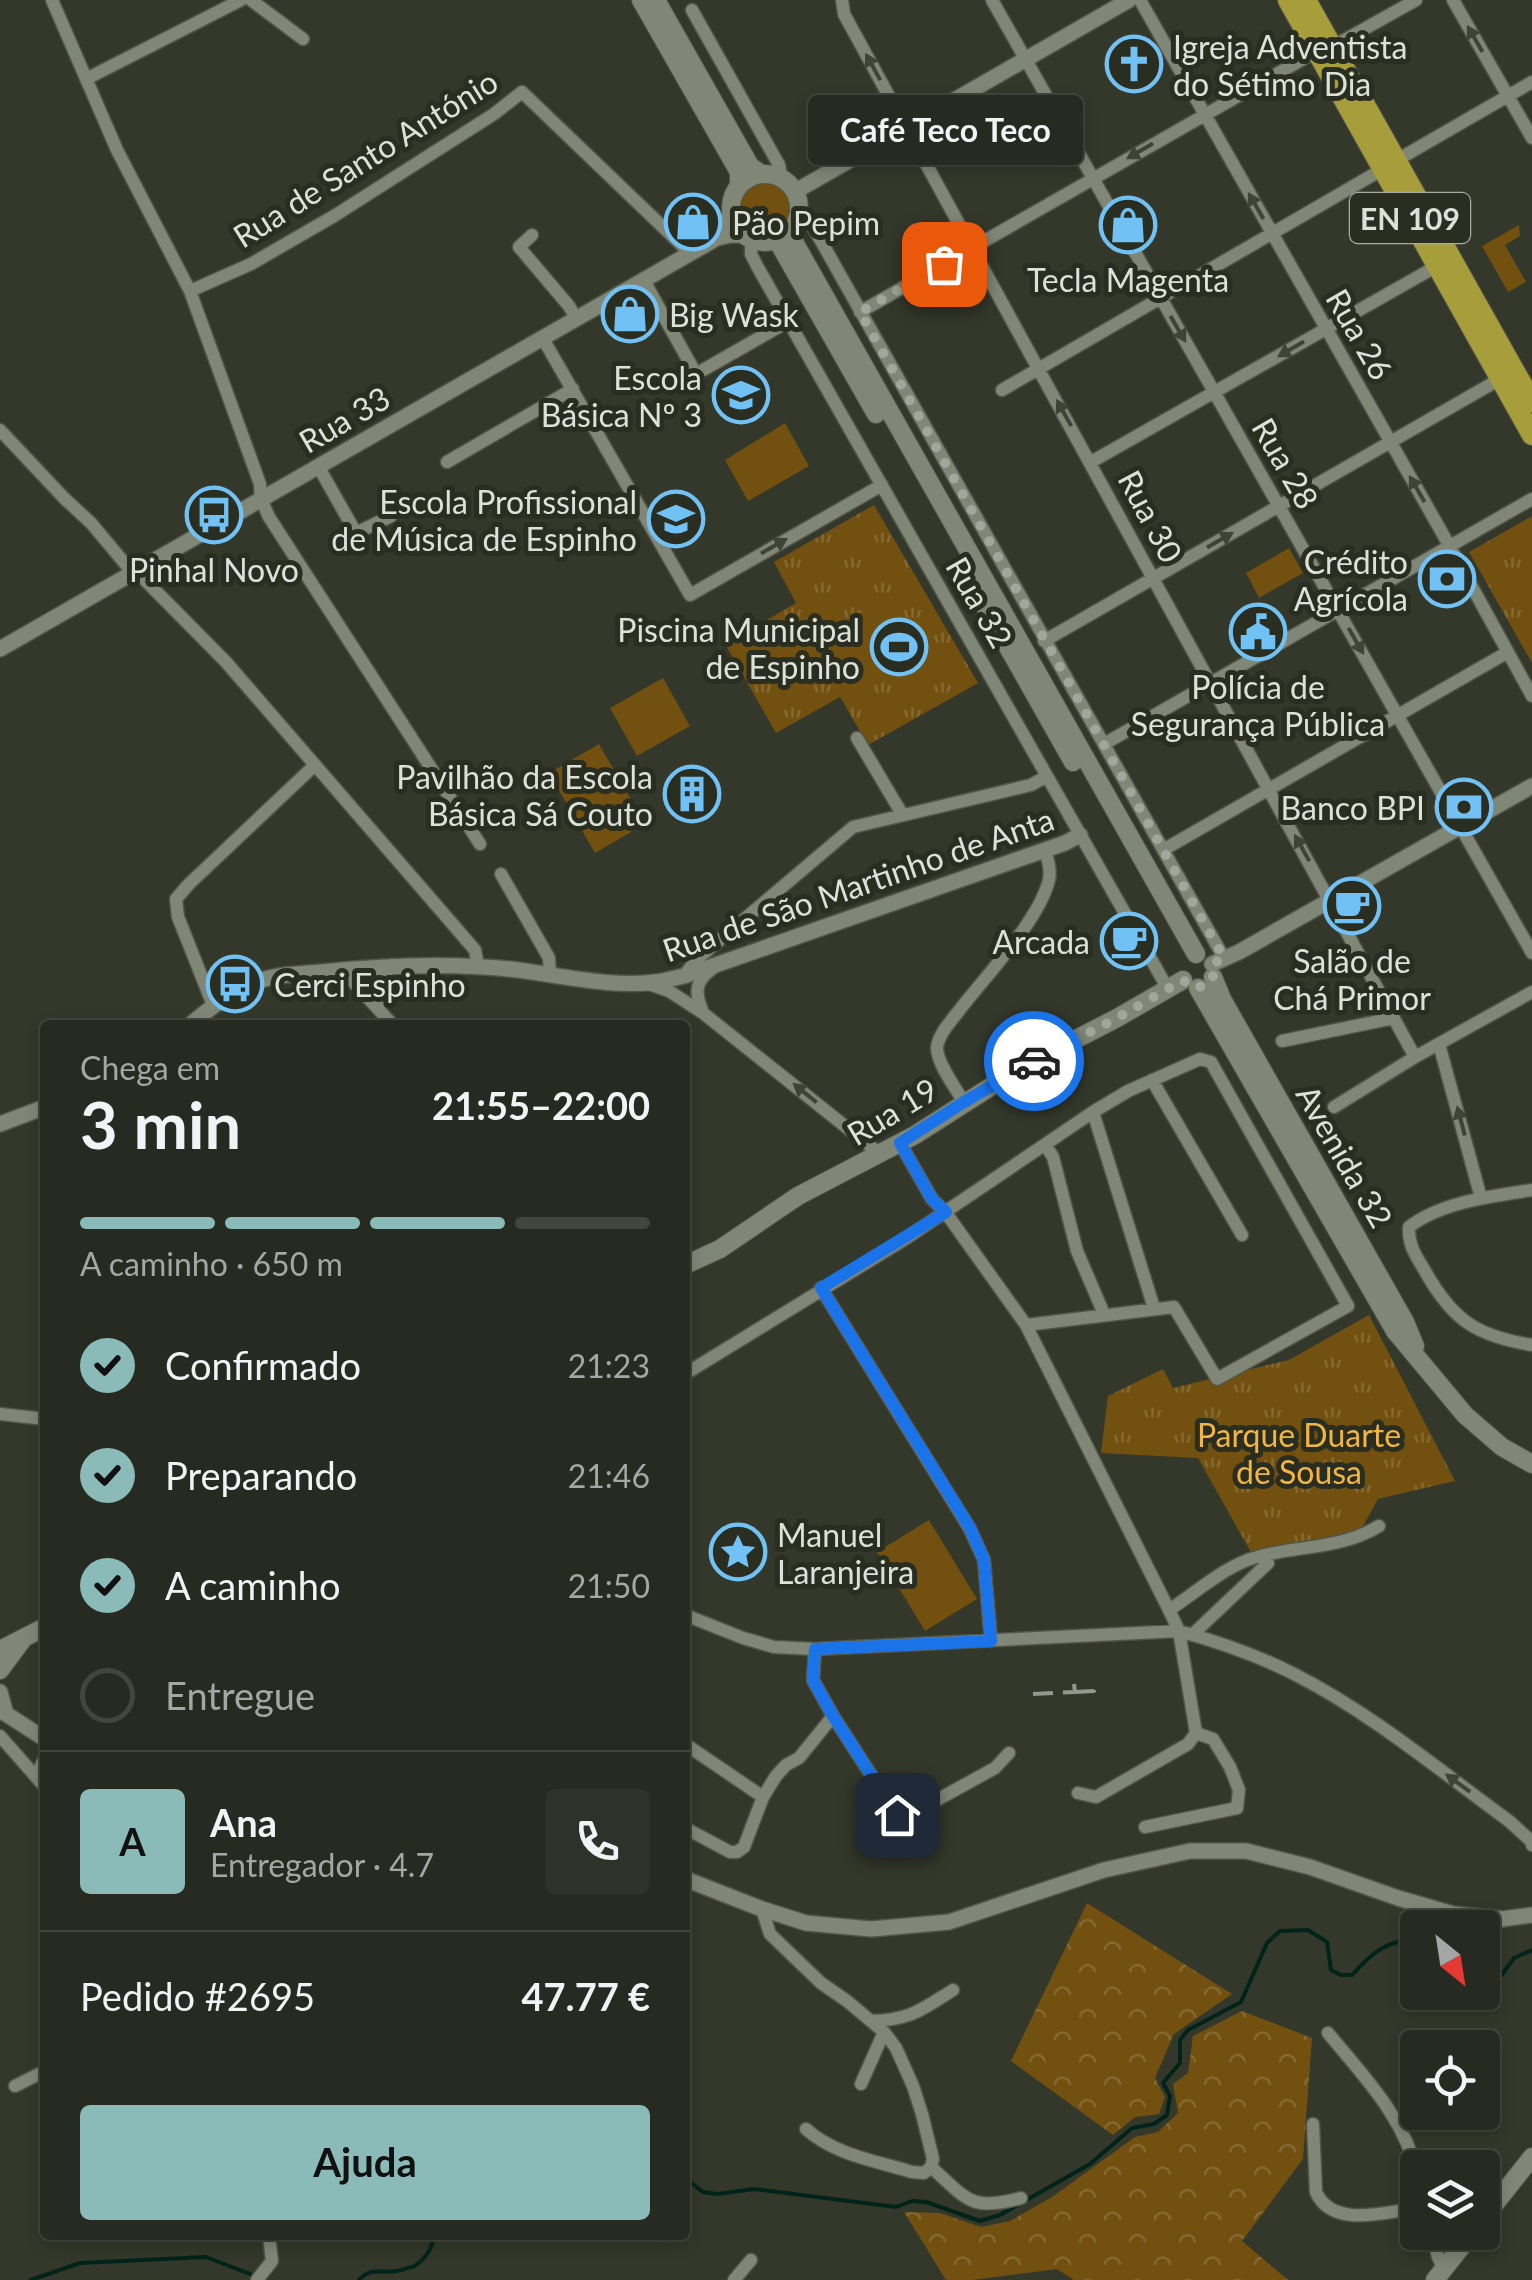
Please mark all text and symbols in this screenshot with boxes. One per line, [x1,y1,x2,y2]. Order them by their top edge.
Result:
one-way arrow [1467,24,1484,53]
place label: Igreja Adventista do Sétimo Dia [1173,27,1407,103]
church icon: Igreja Adventista do Sétimo Dia [1104,34,1164,94]
one-way arrow [865,53,883,81]
street label: Rua de Santo António [226,61,504,255]
callout: Café Teco Teco [806,94,1082,164]
text: Café Teco Teco [840,110,1051,149]
one-way arrow [1126,142,1155,159]
shop icon: Pão Pepim [663,192,723,252]
one-way arrow [1247,192,1265,220]
road number: EN 109 [1350,193,1470,243]
shop icon: Tecla Magenta [1098,195,1158,255]
place label: Pão Pepim [732,203,880,242]
pin [902,222,987,307]
icon: bag [917,237,972,292]
place label: Tecla Magenta [1027,260,1229,299]
street label: Rua 26 [1318,282,1402,386]
shop icon: Big Wask [600,284,660,344]
place label: Big Wask [669,295,800,334]
one-way arrow [1169,314,1186,343]
one-way arrow [1277,340,1306,357]
place label: Escola Básica Nº 3 [541,358,702,434]
school or university icon: Escola Básica Nº 3 [711,365,771,425]
street label: Rua 33 [292,377,396,461]
one-way arrow [1055,399,1073,427]
street label: Rua 28 [1244,411,1328,515]
street label: Rua 30 [1111,463,1191,569]
one-way arrow [1408,474,1425,503]
place label: Escola Profissional de Música de Espinho [331,482,637,558]
bus stop icon: Pinhal Novo [184,485,244,545]
school or university icon: Escola Profissional de Música de Espinho [646,489,706,549]
one-way arrow [1206,532,1235,549]
one-way arrow [760,537,788,555]
place label: Crédito Agrícola [1294,542,1408,618]
bank icon: Crédito Agrícola [1417,549,1477,609]
place label: Pinhal Novo [129,550,299,589]
street label: Rua 32 [938,550,1022,654]
public building icon: Polícia de Segurança Pública [1228,602,1288,662]
place label: Piscina Municipal de Espinho [617,610,860,686]
sports icon: Piscina Municipal de Espinho [869,617,929,677]
one-way arrow [1347,627,1364,656]
place label: Polícia de Segurança Pública [1131,667,1385,743]
place label: Pavilhão da Escola Básica Sá Couto [396,757,653,833]
building icon: Pavilhão da Escola Básica Sá Couto [662,764,722,824]
bank icon: Banco BPI [1434,777,1494,837]
place label: Banco BPI [1281,788,1425,827]
street label: Rua de São Martinho de Anta [657,799,1059,969]
one-way arrow [1293,834,1311,862]
cafe icon: Salão de Chá Primor [1322,876,1382,936]
cafe icon: Arcada [1099,911,1159,971]
place label: Arcada [992,922,1090,961]
place label: Salão de Chá Primor [1273,941,1431,1017]
bus stop icon: Cerci Espinho [205,954,265,1014]
place label: Cerci Espinho [274,965,466,1004]
courier [984,1011,1084,1111]
icon: car [1007,1034,1062,1089]
text: Chega em [80,1048,220,1087]
street label: Rua 19 [840,1069,944,1153]
street label: Avenida 32 [1289,1078,1401,1234]
text: 21:55–22:00 [432,1082,650,1128]
one-way arrow [792,1083,817,1104]
text: 3 min [80,1085,241,1163]
one-way arrow [1452,1105,1468,1136]
text: A caminho · 650 m [80,1244,343,1283]
icon: check [80,1338,135,1393]
text: Confirmado [165,1342,361,1388]
text: 21:23 [568,1346,650,1385]
park label: Parque Duarte de Sousa [1197,1415,1401,1491]
icon: check [80,1448,135,1503]
text: Preparando [165,1452,357,1498]
text: 21:46 [568,1456,650,1495]
place label: Manuel Laranjeira [777,1515,914,1591]
place icon: Manuel Laranjeira [708,1522,768,1582]
icon: check [80,1558,135,1613]
text: A caminho [165,1562,341,1608]
text: 21:50 [568,1566,650,1605]
text: Entregue [165,1672,315,1718]
pin [855,1773,940,1858]
one-way arrow [1445,1774,1471,1794]
icon: home [870,1788,925,1843]
button: phone [545,1789,650,1894]
text: Ana [210,1799,277,1845]
text: A [119,1818,146,1864]
text: Entregador · 4.7 [210,1845,434,1884]
north arrow [1400,1910,1500,2010]
map controls [1400,1910,1500,2250]
text: Pedido #2695 [80,1973,315,2019]
text: 47.77 € [522,1973,650,2019]
button: locate [1400,2030,1500,2130]
button: Ajuda [80,2105,650,2220]
button: layers [1400,2150,1500,2250]

